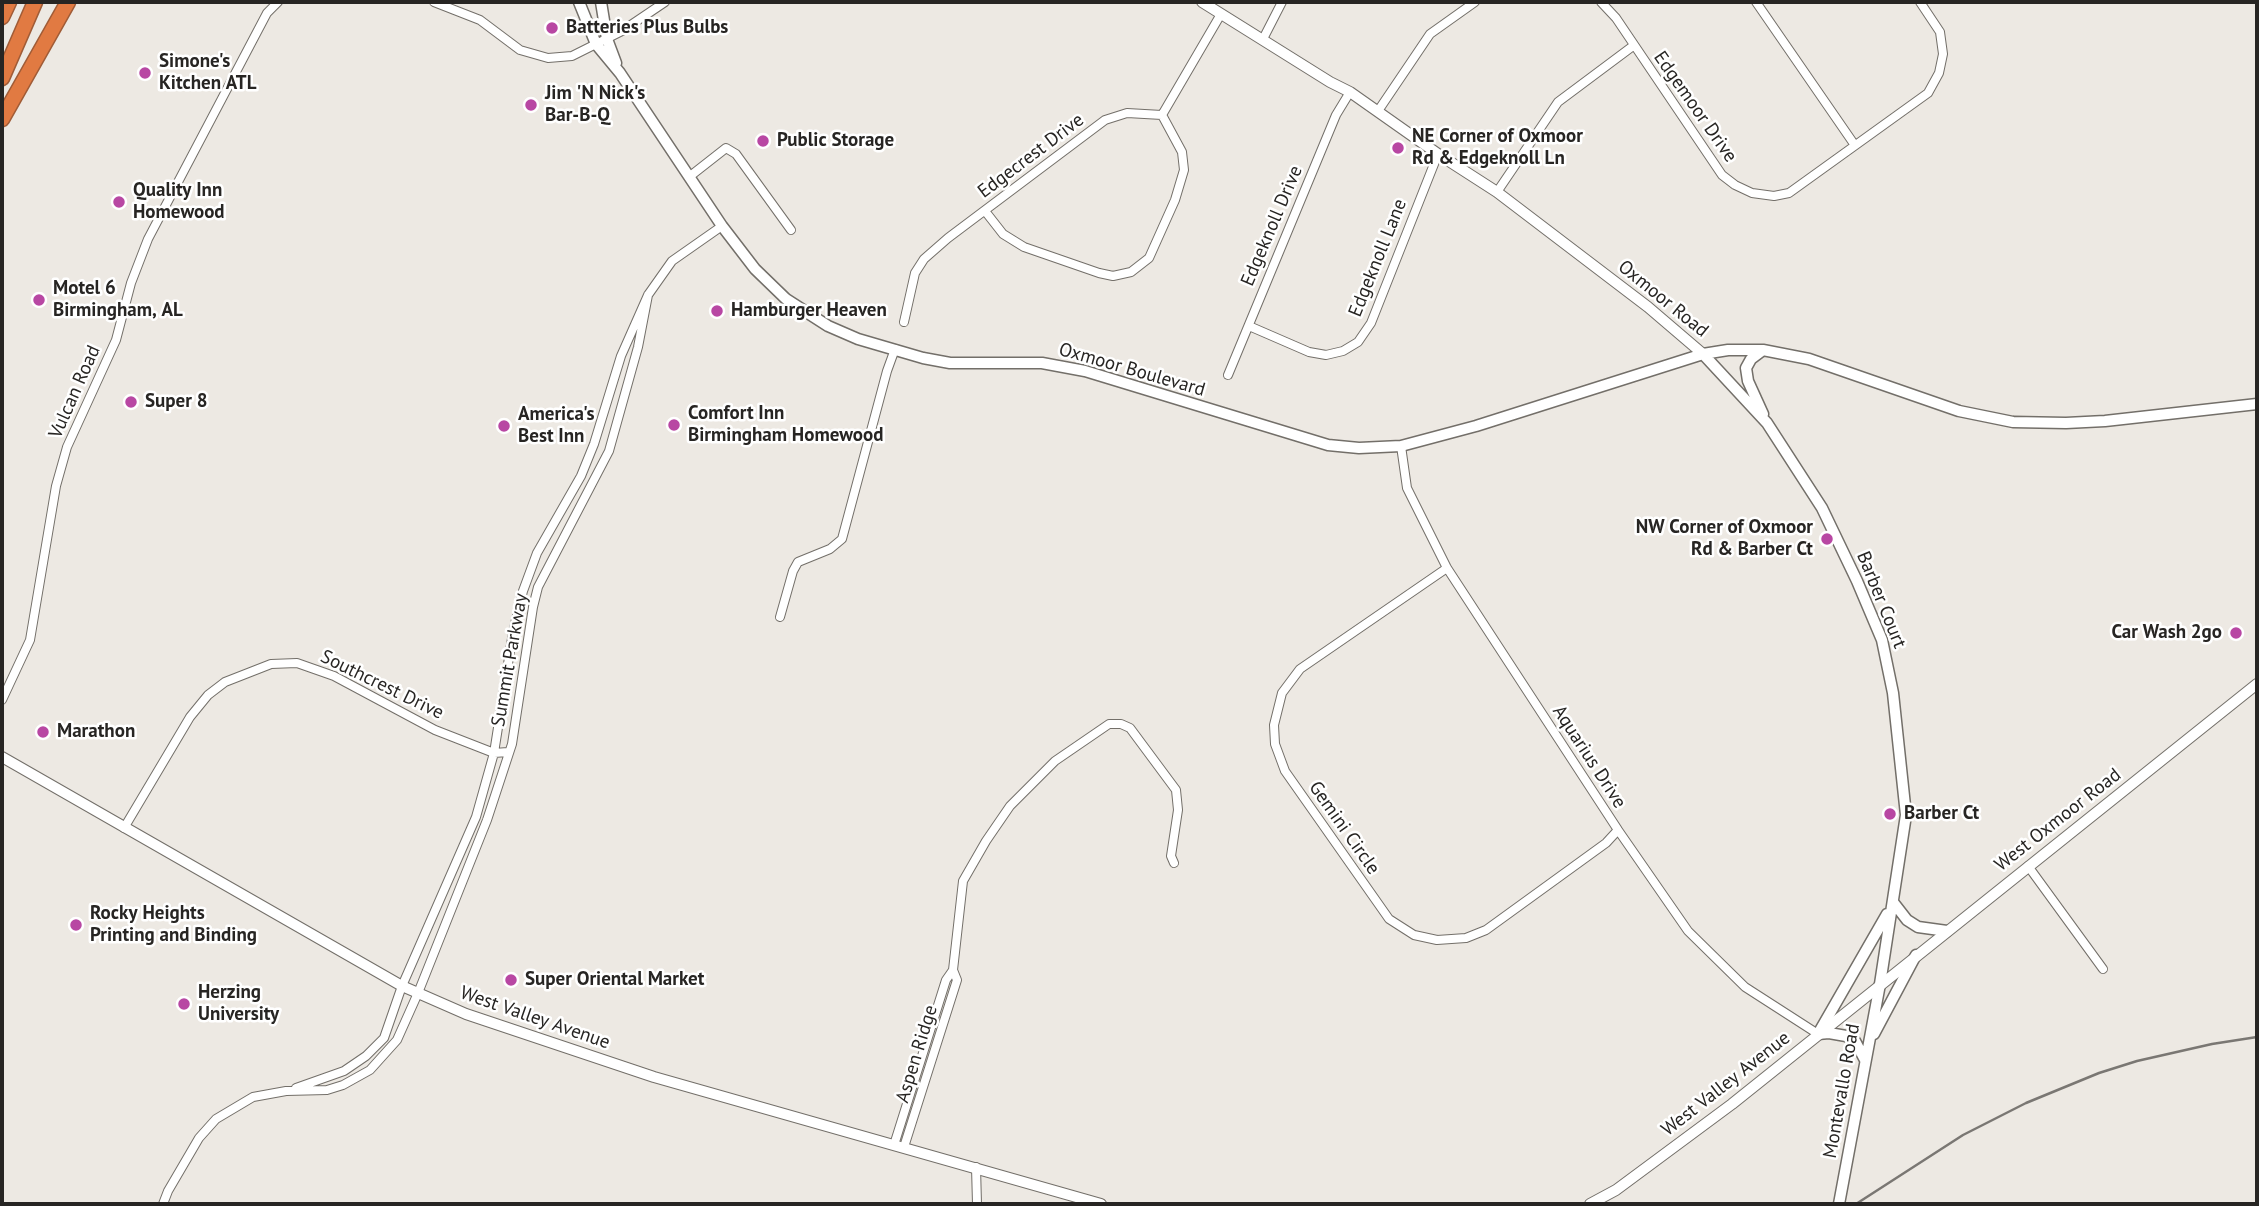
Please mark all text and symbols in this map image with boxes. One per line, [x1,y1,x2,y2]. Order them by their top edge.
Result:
place label: Batteries Plus Bulbs [566,17,728,39]
marker: Batteries Plus Bulbs [544,20,560,36]
street label: Edgemoor Drive [1648,47,1742,167]
place label: Simone's Kitchen ATL [159,51,256,95]
marker: Simone's Kitchen ATL [137,65,153,81]
place label: Jim 'N Nick's Bar-B-Q [545,83,645,127]
marker: Jim 'N Nick's Bar-B-Q [523,97,539,113]
street label: Edgecrest Drive [973,109,1089,203]
place label: NE Corner of Oxmoor Rd & Edgeknoll Ln [1412,126,1583,170]
place label: Public Storage [777,130,894,152]
marker: Public Storage [755,133,771,149]
marker: NE Corner of Oxmoor Rd & Edgeknoll Ln [1390,140,1406,156]
street label: Edgeknoll Drive [1236,162,1308,290]
place label: Quality Inn Homewood [133,180,225,224]
marker: Quality Inn Homewood [111,194,127,210]
street label: Edgeknoll Lane [1344,196,1412,320]
street label: Oxmoor Road [1613,256,1713,342]
place label: Motel 6 Birmingham, AL [53,278,183,322]
marker: Motel 6 Birmingham, AL [31,292,47,308]
place label: Hamburger Heaven [731,300,887,322]
marker: Hamburger Heaven [709,303,725,319]
street label: Oxmoor Boulevard [1056,338,1208,402]
street label: Vulcan Road [44,342,106,442]
place label: Super 8 [145,391,207,413]
marker: Super 8 [123,394,139,410]
place label: Comfort Inn Birmingham Homewood [688,403,883,447]
place label: America's Best Inn [518,404,595,448]
marker: Comfort Inn Birmingham Homewood [666,417,682,433]
marker: America's Best Inn [496,418,512,434]
place label: NW Corner of Oxmoor Rd & Barber Ct [1636,517,1813,561]
marker: NW Corner of Oxmoor Rd & Barber Ct [1819,531,1835,547]
street label: Barber Court [1851,548,1911,652]
street label: Summit Parkway [487,592,533,728]
place label: Car Wash 2go [2111,622,2222,644]
marker: Car Wash 2go [2228,625,2244,641]
street label: Southcrest Drive [317,645,447,725]
street label: Aquarius Drive [1547,701,1631,813]
place label: Marathon [57,721,135,743]
marker: Marathon [35,724,51,740]
street label: West Oxmoor Road [1990,764,2126,876]
street label: Gemini Circle [1304,777,1384,879]
place label: Barber Ct [1904,803,1979,825]
marker: Barber Ct [1882,806,1898,822]
place label: Rocky Heights Printing and Binding [90,903,257,947]
marker: Rocky Heights Printing and Binding [68,917,84,933]
place label: Super Oriental Market [525,969,704,991]
marker: Super Oriental Market [503,972,519,988]
place label: Herzing University [198,982,279,1026]
street label: West Valley Avenue [457,982,613,1054]
marker: Herzing University [176,996,192,1012]
street label: Aspen Ridge [891,1002,943,1106]
street label: Montevallo Road [1819,1022,1865,1160]
street label: West Valley Avenue [1657,1027,1795,1141]

